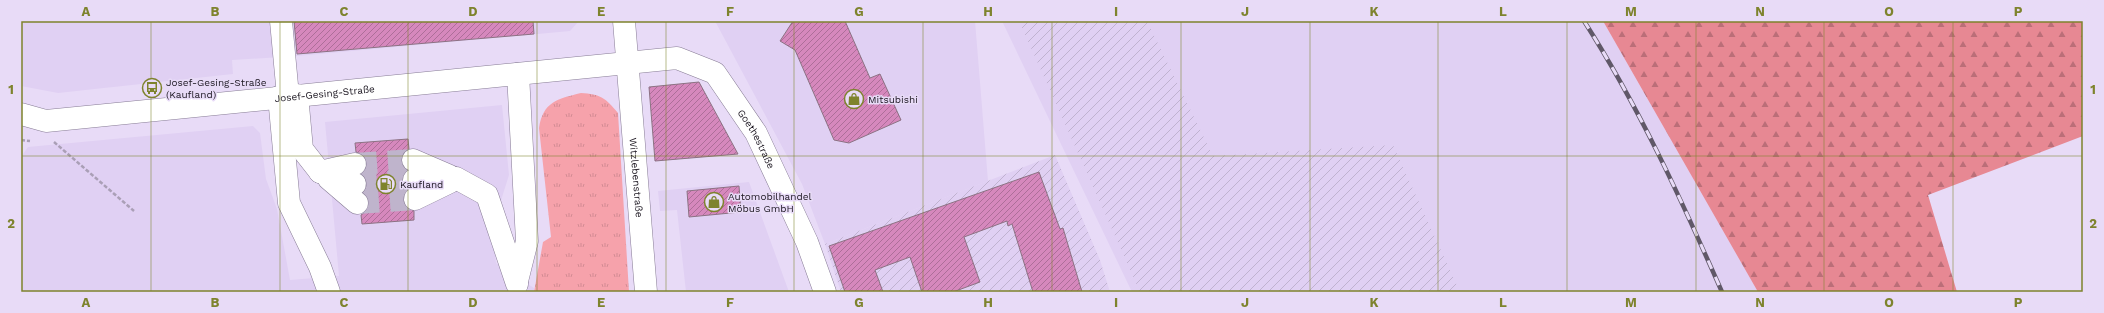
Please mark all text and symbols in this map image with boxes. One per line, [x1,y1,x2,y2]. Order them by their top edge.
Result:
text: A [82,4,91,19]
text: B [211,4,220,19]
text: C [340,4,349,19]
text: D [468,4,478,19]
text: E [597,4,605,19]
text: F [726,4,734,19]
text: G [854,4,864,19]
text: H [983,4,993,19]
text: I [1114,4,1118,19]
text: J [1241,4,1249,19]
text: K [1369,4,1379,19]
text: L [1499,4,1507,19]
text: M [1625,4,1637,19]
text: N [1755,4,1765,19]
text: O [1884,4,1894,19]
text: P [2014,4,2023,19]
bus stop icon: Josef-Gesing-Straße (Kaufland) [141,77,163,99]
place label: Josef-Gesing-Straße (Kaufland) [166,77,267,100]
text: 1 [8,82,14,97]
text: 1 [2090,82,2096,97]
street label: Josef-Gesing-Straße [274,83,376,104]
shop icon: Mitsubishi [843,88,865,110]
place label: Mitsubishi [868,94,918,105]
street label: Goethestraße [735,107,777,171]
street label: Witzlebenstraße [627,137,645,218]
fuel station icon: Kaufland [375,173,397,195]
place label: Kaufland [400,179,443,190]
shop icon: Automobilhandel Möbus GmbH [703,191,725,213]
place label: Automobilhandel Möbus GmbH [728,191,812,214]
text: 2 [7,216,15,231]
text: 2 [2089,216,2097,231]
text: A [82,295,91,310]
text: B [211,295,220,310]
text: C [340,295,349,310]
text: D [468,295,478,310]
text: E [597,295,605,310]
text: F [726,295,734,310]
text: G [854,295,864,310]
text: H [983,295,993,310]
text: I [1114,295,1118,310]
text: J [1241,295,1249,310]
text: K [1369,295,1379,310]
text: L [1499,295,1507,310]
text: M [1625,295,1637,310]
text: N [1755,295,1765,310]
text: O [1884,295,1894,310]
text: P [2014,295,2023,310]

